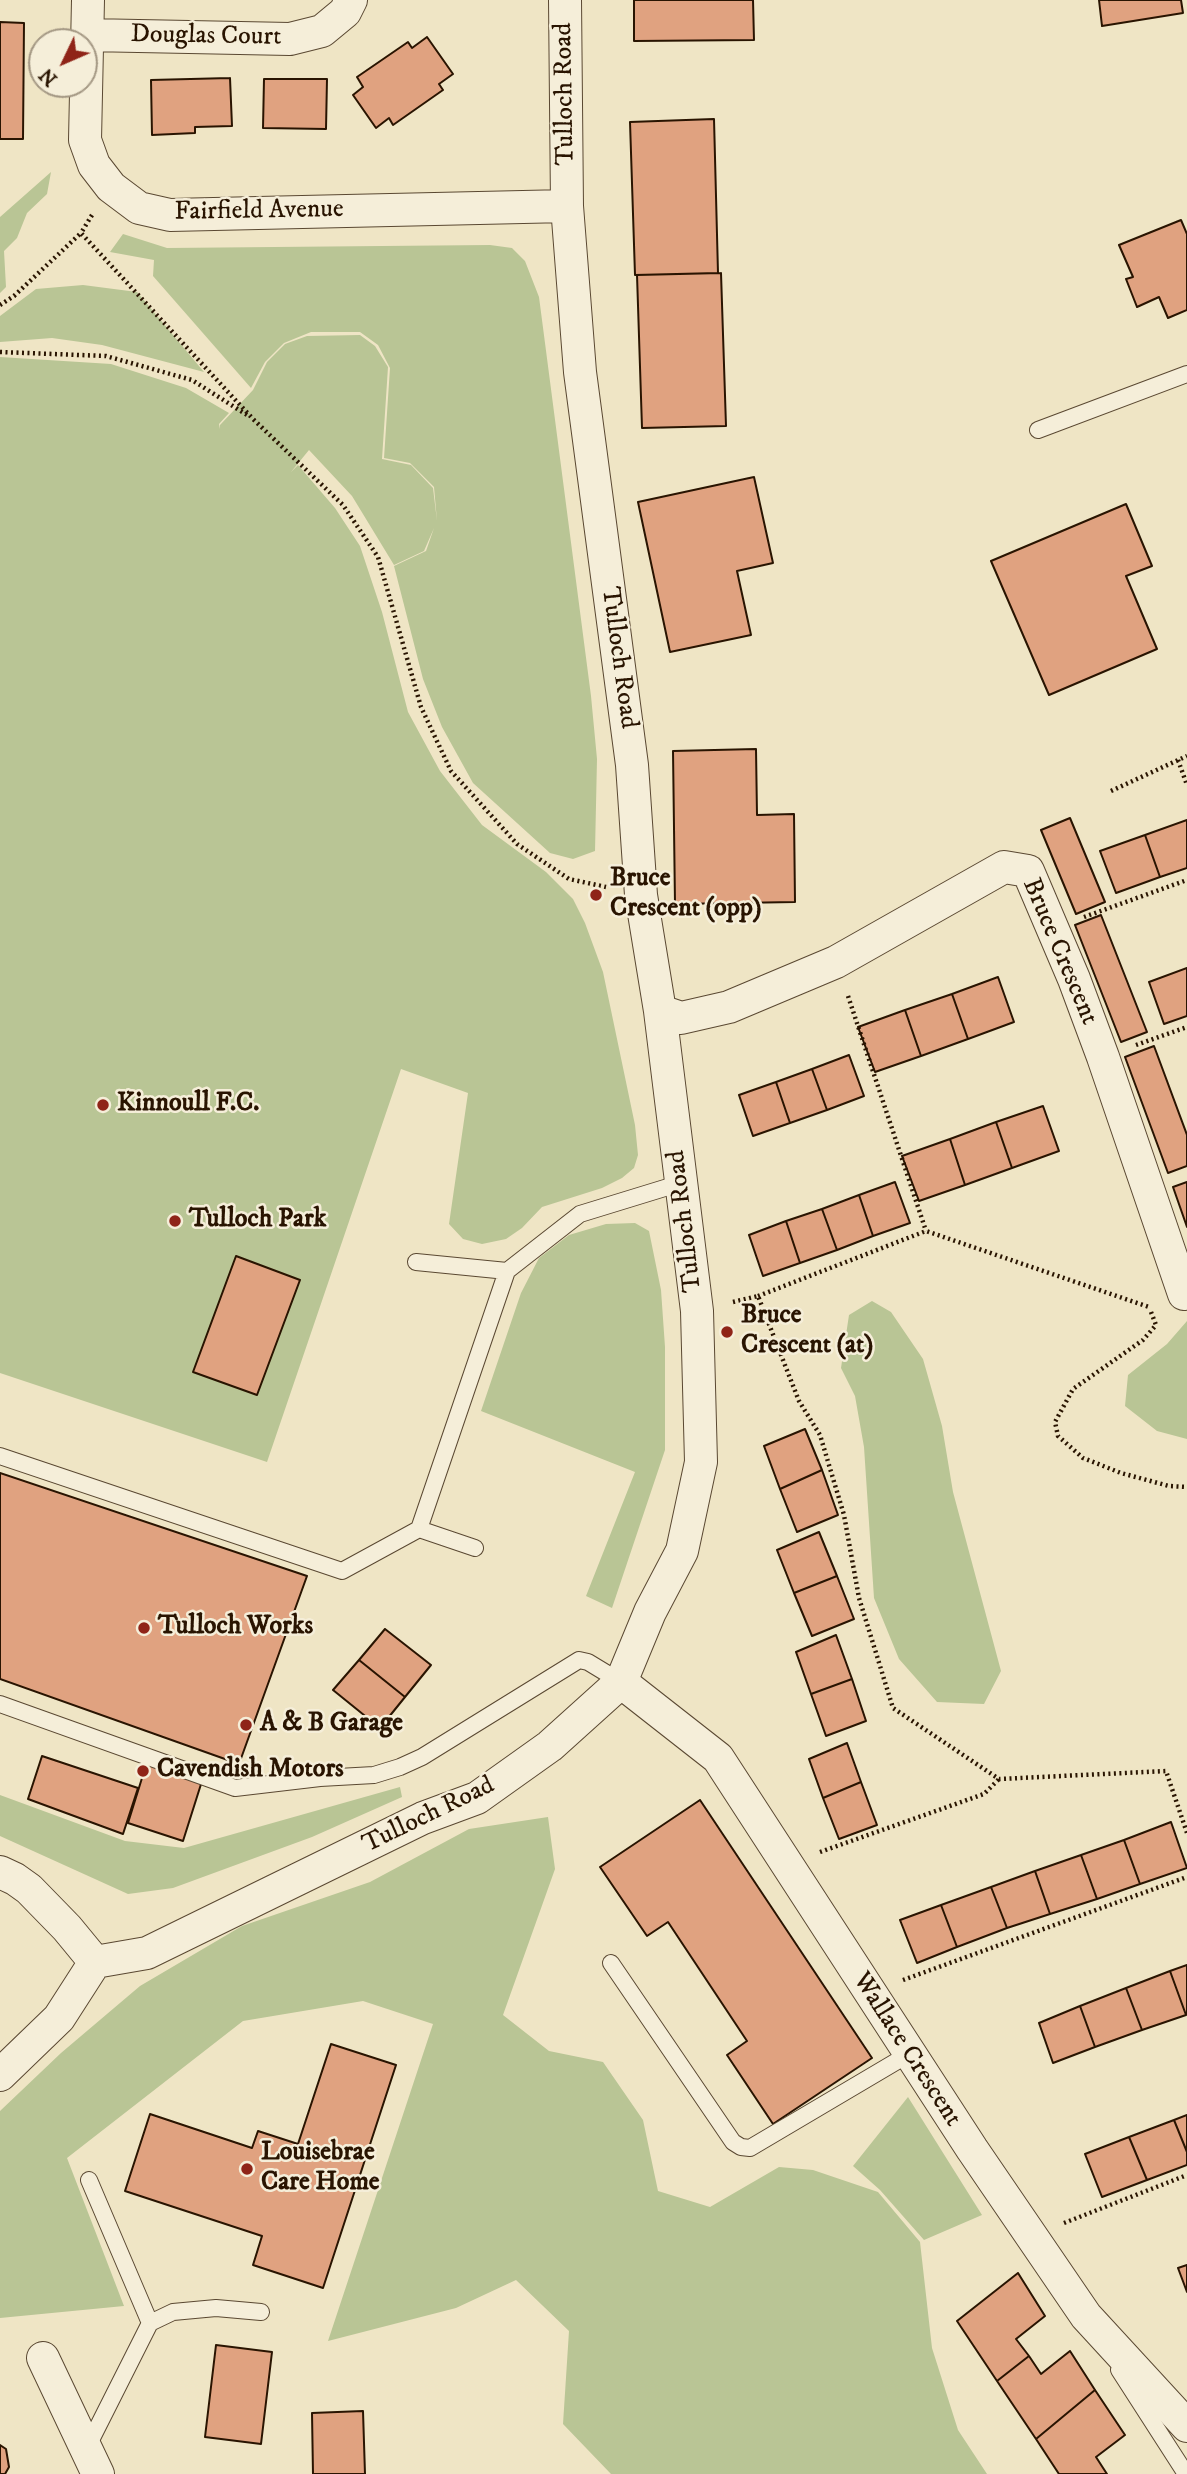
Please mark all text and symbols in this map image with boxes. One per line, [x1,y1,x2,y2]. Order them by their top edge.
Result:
street label: Douglas Court [130,20,282,54]
street label: Tulloch Road [549,22,583,166]
north arrow [28,28,98,98]
text: N [35,63,63,90]
street label: Fairfield Avenue [174,195,344,229]
street label: Tulloch Road [593,585,643,731]
place label: Bruce Crescent (opp) [610,864,762,926]
street label: Bruce Crescent [1014,874,1104,1030]
marker: Bruce Crescent (opp) [588,887,604,903]
place label: Kinnoull F.C. [117,1089,259,1121]
marker: Kinnoull F.C. [95,1097,111,1113]
street label: Tulloch Road [662,1148,710,1294]
place label: Tulloch Park [189,1205,326,1237]
marker: Tulloch Park [167,1213,183,1229]
place label: Bruce Crescent (at) [741,1301,873,1362]
marker: Bruce Crescent (at) [719,1324,735,1340]
place label: Tulloch Works [158,1612,313,1644]
marker: Tulloch Works [136,1620,152,1636]
place label: A & B Garage [260,1709,403,1741]
marker: A & B Garage [238,1717,254,1733]
place label: Cavendish Motors [157,1755,344,1787]
marker: Cavendish Motors [135,1763,151,1779]
street label: Tulloch Road [358,1771,500,1861]
street label: Wallace Crescent [845,1967,967,2133]
place label: Louisebrae Care Home [261,2138,380,2200]
marker: Louisebrae Care Home [239,2161,255,2177]

